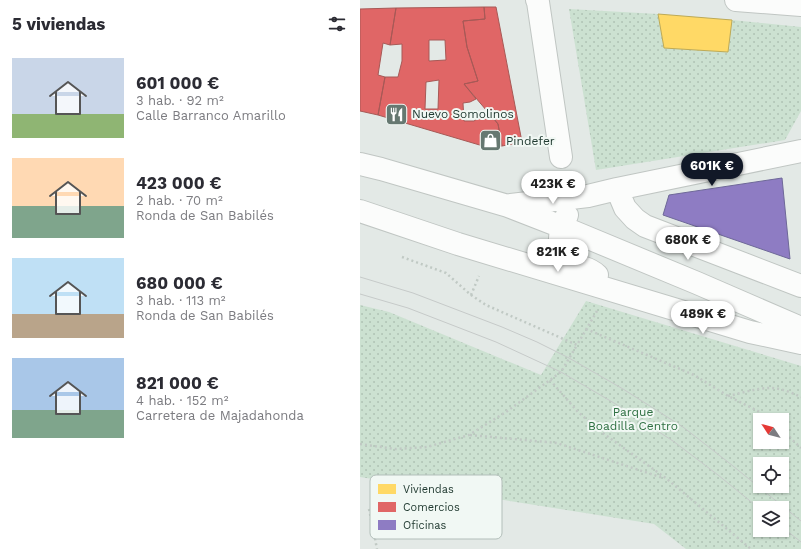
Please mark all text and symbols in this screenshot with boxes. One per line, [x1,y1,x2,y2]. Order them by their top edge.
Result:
icon: filters [326,13,348,35]
text: 5 viviendas [12,14,105,34]
text: 601 000 € [136,73,219,93]
icon: home [44,74,92,122]
text: 3 hab. · 92 m² [136,93,224,108]
restaurant icon: Nuevo Somolinos [383,101,409,127]
place label: Nuevo Somolinos [412,107,514,121]
text: Calle Barranco Amarillo [136,108,286,123]
shop icon: Pindefer [477,128,503,154]
place label: Pindefer [506,134,555,148]
pin: 601K € [679,153,745,187]
text: 601K € [690,158,734,173]
pin: 423K € [520,171,586,205]
text: 423 000 € [136,173,222,193]
icon: home [44,174,92,222]
text: 423K € [530,176,576,191]
text: 2 hab. · 70 m² [136,193,223,208]
text: Ronda de San Babilés [136,208,274,223]
pin: 680K € [655,227,721,261]
text: 680K € [665,232,711,247]
pin: 821K € [525,239,591,273]
text: 821K € [536,244,580,259]
text: 680 000 € [136,273,223,293]
icon: home [44,274,92,322]
text: 3 hab. · 113 m² [136,293,226,308]
pin: 489K € [670,301,736,335]
text: 489K € [680,306,726,321]
text: Ronda de San Babilés [136,308,274,323]
text: 821 000 € [136,373,219,393]
icon: home [44,374,92,422]
text: 4 hab. · 152 m² [136,393,228,408]
park label: Parque Boadilla Centro [588,405,678,433]
text: Carretera de Majadahonda [136,408,304,423]
north arrow [753,413,789,449]
map controls [753,413,789,537]
button: locate [753,457,789,493]
legend [370,475,502,539]
text: Viviendas [403,483,454,496]
text: Comercios [403,501,460,514]
button: layers [753,501,789,537]
text: Oficinas [403,519,447,532]

